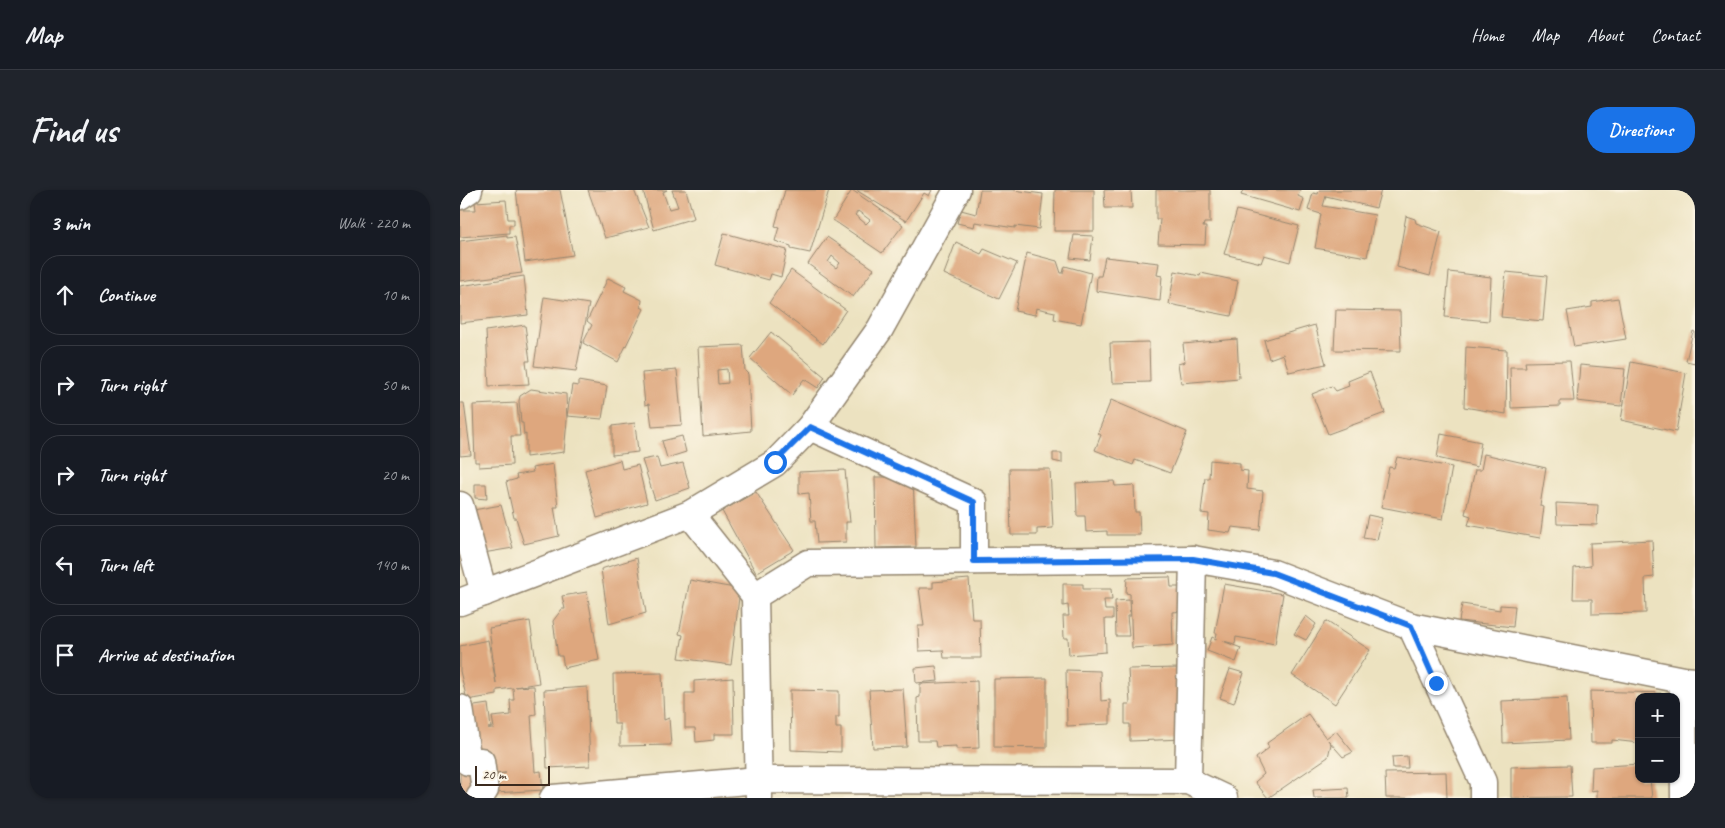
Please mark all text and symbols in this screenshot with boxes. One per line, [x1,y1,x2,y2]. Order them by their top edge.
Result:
text: Map [25,20,62,50]
text: Home [1471,24,1504,46]
text: Map [1532,24,1559,46]
text: About [1587,24,1623,46]
text: Contact [1651,24,1700,46]
button: Directions [1587,107,1695,153]
text: Find us [30,108,117,153]
text: 3 min [50,210,90,236]
text: Walk · 220 m [338,213,410,233]
icon: ahead [51,281,79,309]
text: Continue [98,283,155,307]
text: 10 m [382,285,409,305]
icon: right [51,371,79,399]
text: Turn right [98,373,165,397]
text: 50 m [382,375,409,395]
route start [764,451,787,474]
icon: right [51,461,79,489]
text: Turn right [98,463,165,487]
text: 20 m [382,465,409,485]
icon: left [51,551,79,579]
text: Turn left [98,553,153,577]
text: 140 m [375,555,409,575]
icon: arrive [51,641,79,669]
text: Arrive at destination [98,643,234,667]
route end [1425,672,1448,695]
map controls [1635,693,1680,783]
button: + [1635,693,1680,738]
button: − [1635,738,1680,783]
scale bar [475,763,550,786]
text: 20 m [482,766,506,783]

